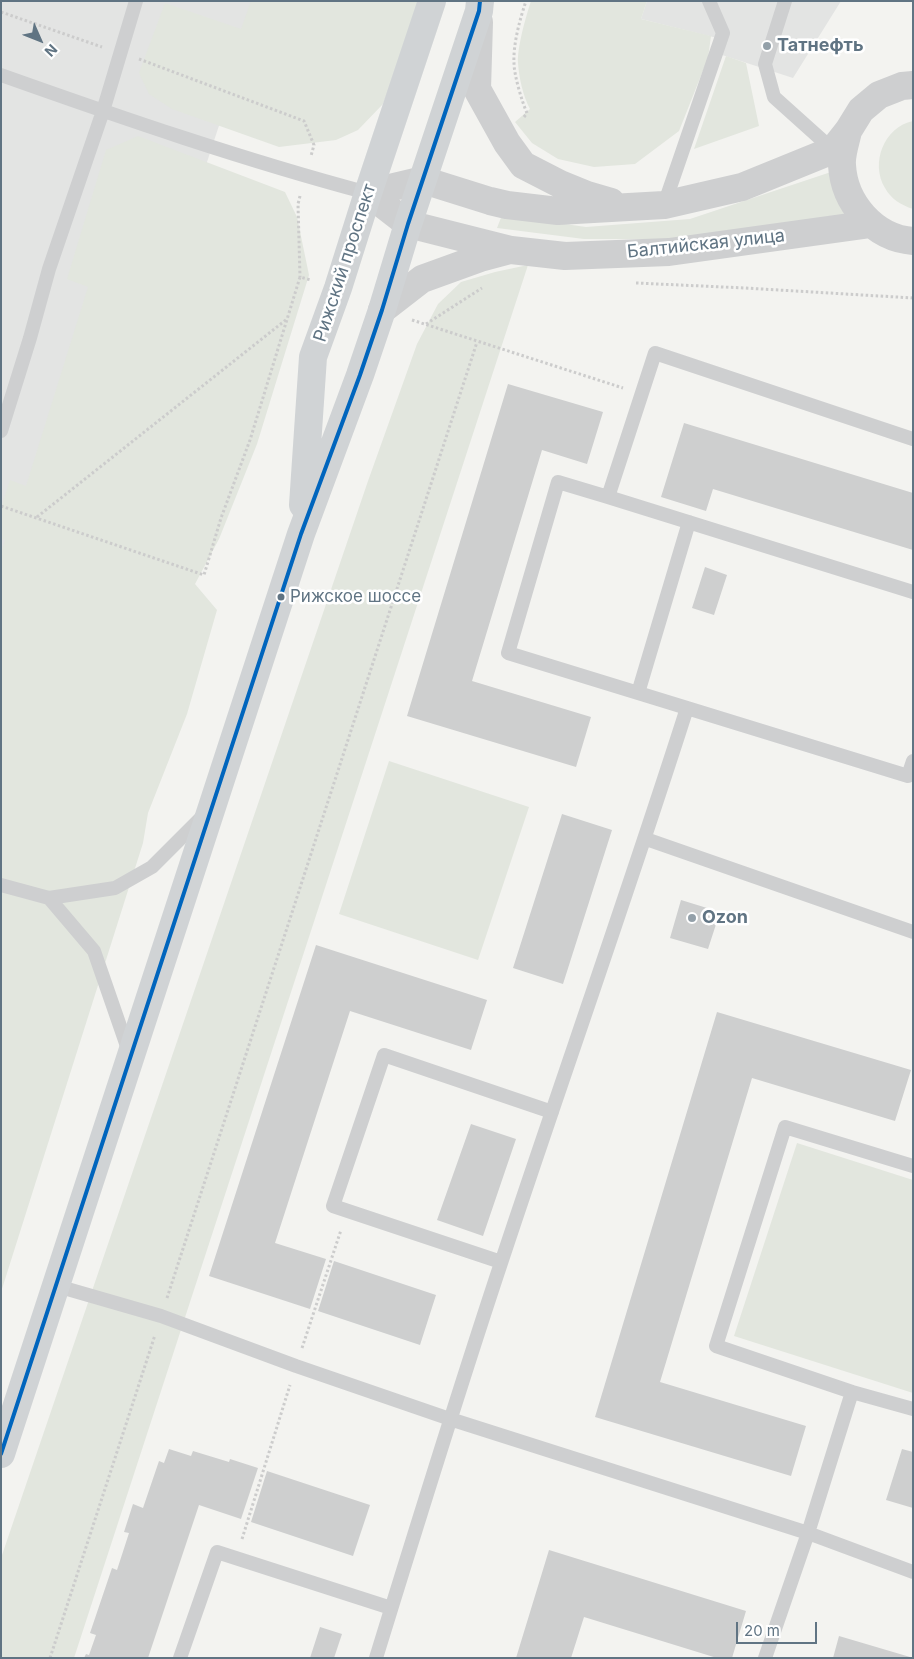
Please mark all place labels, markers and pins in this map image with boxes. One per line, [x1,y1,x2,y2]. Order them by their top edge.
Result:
place label: Татнефть [777,35,863,57]
marker: Татнефть [761,40,773,52]
place label: Рижское шоссе [290,587,421,607]
marker: Рижское шоссе [276,592,286,602]
place label: Ozon [702,907,748,929]
marker: Ozon [686,912,698,924]

